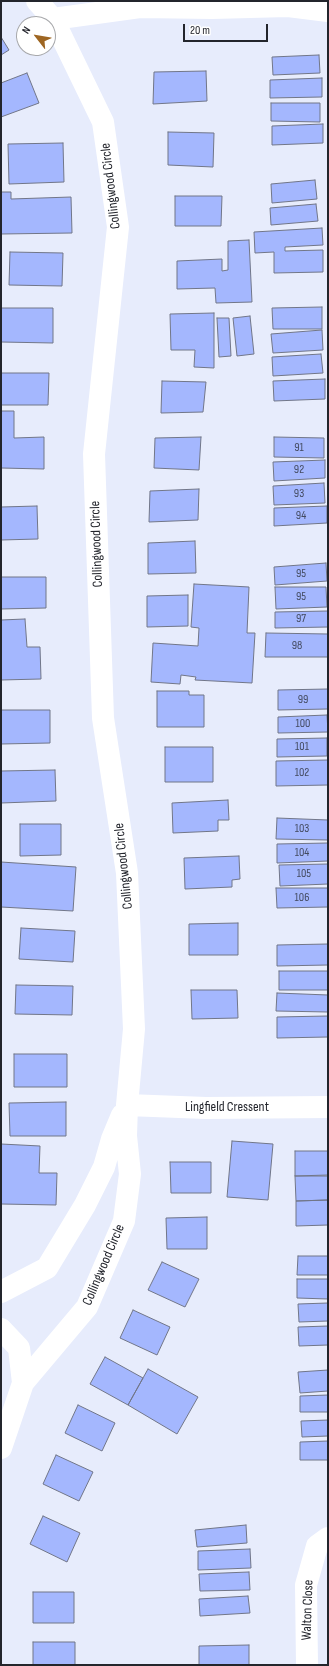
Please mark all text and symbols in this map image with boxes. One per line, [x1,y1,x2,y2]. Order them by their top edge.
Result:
north arrow [16,16,56,56]
scale bar [185,16,270,42]
text: 20 m [190,23,210,38]
text: N [19,24,33,36]
street label: Collingwood Circle [97,142,125,230]
house number: 91 [294,441,304,455]
house number: 92 [294,463,304,477]
house number: 93 [294,487,304,501]
street label: Collingwood Circle [87,500,107,588]
house number: 94 [296,509,306,523]
house number: 95 [296,567,306,581]
house number: 95 [296,590,306,604]
house number: 97 [296,612,306,626]
house number: 98 [292,639,302,653]
house number: 99 [298,693,308,707]
house number: 100 [296,717,310,731]
house number: 101 [295,740,309,754]
house number: 102 [295,766,309,780]
street label: Collingwood Circle [111,822,137,910]
house number: 103 [295,822,309,836]
house number: 104 [295,846,309,860]
house number: 105 [297,867,311,881]
house number: 106 [295,891,309,905]
street label: Lingfield Cressent [185,1099,269,1115]
street label: Collingwood Circle [79,1222,129,1308]
street label: Walton Close [299,1579,317,1641]

